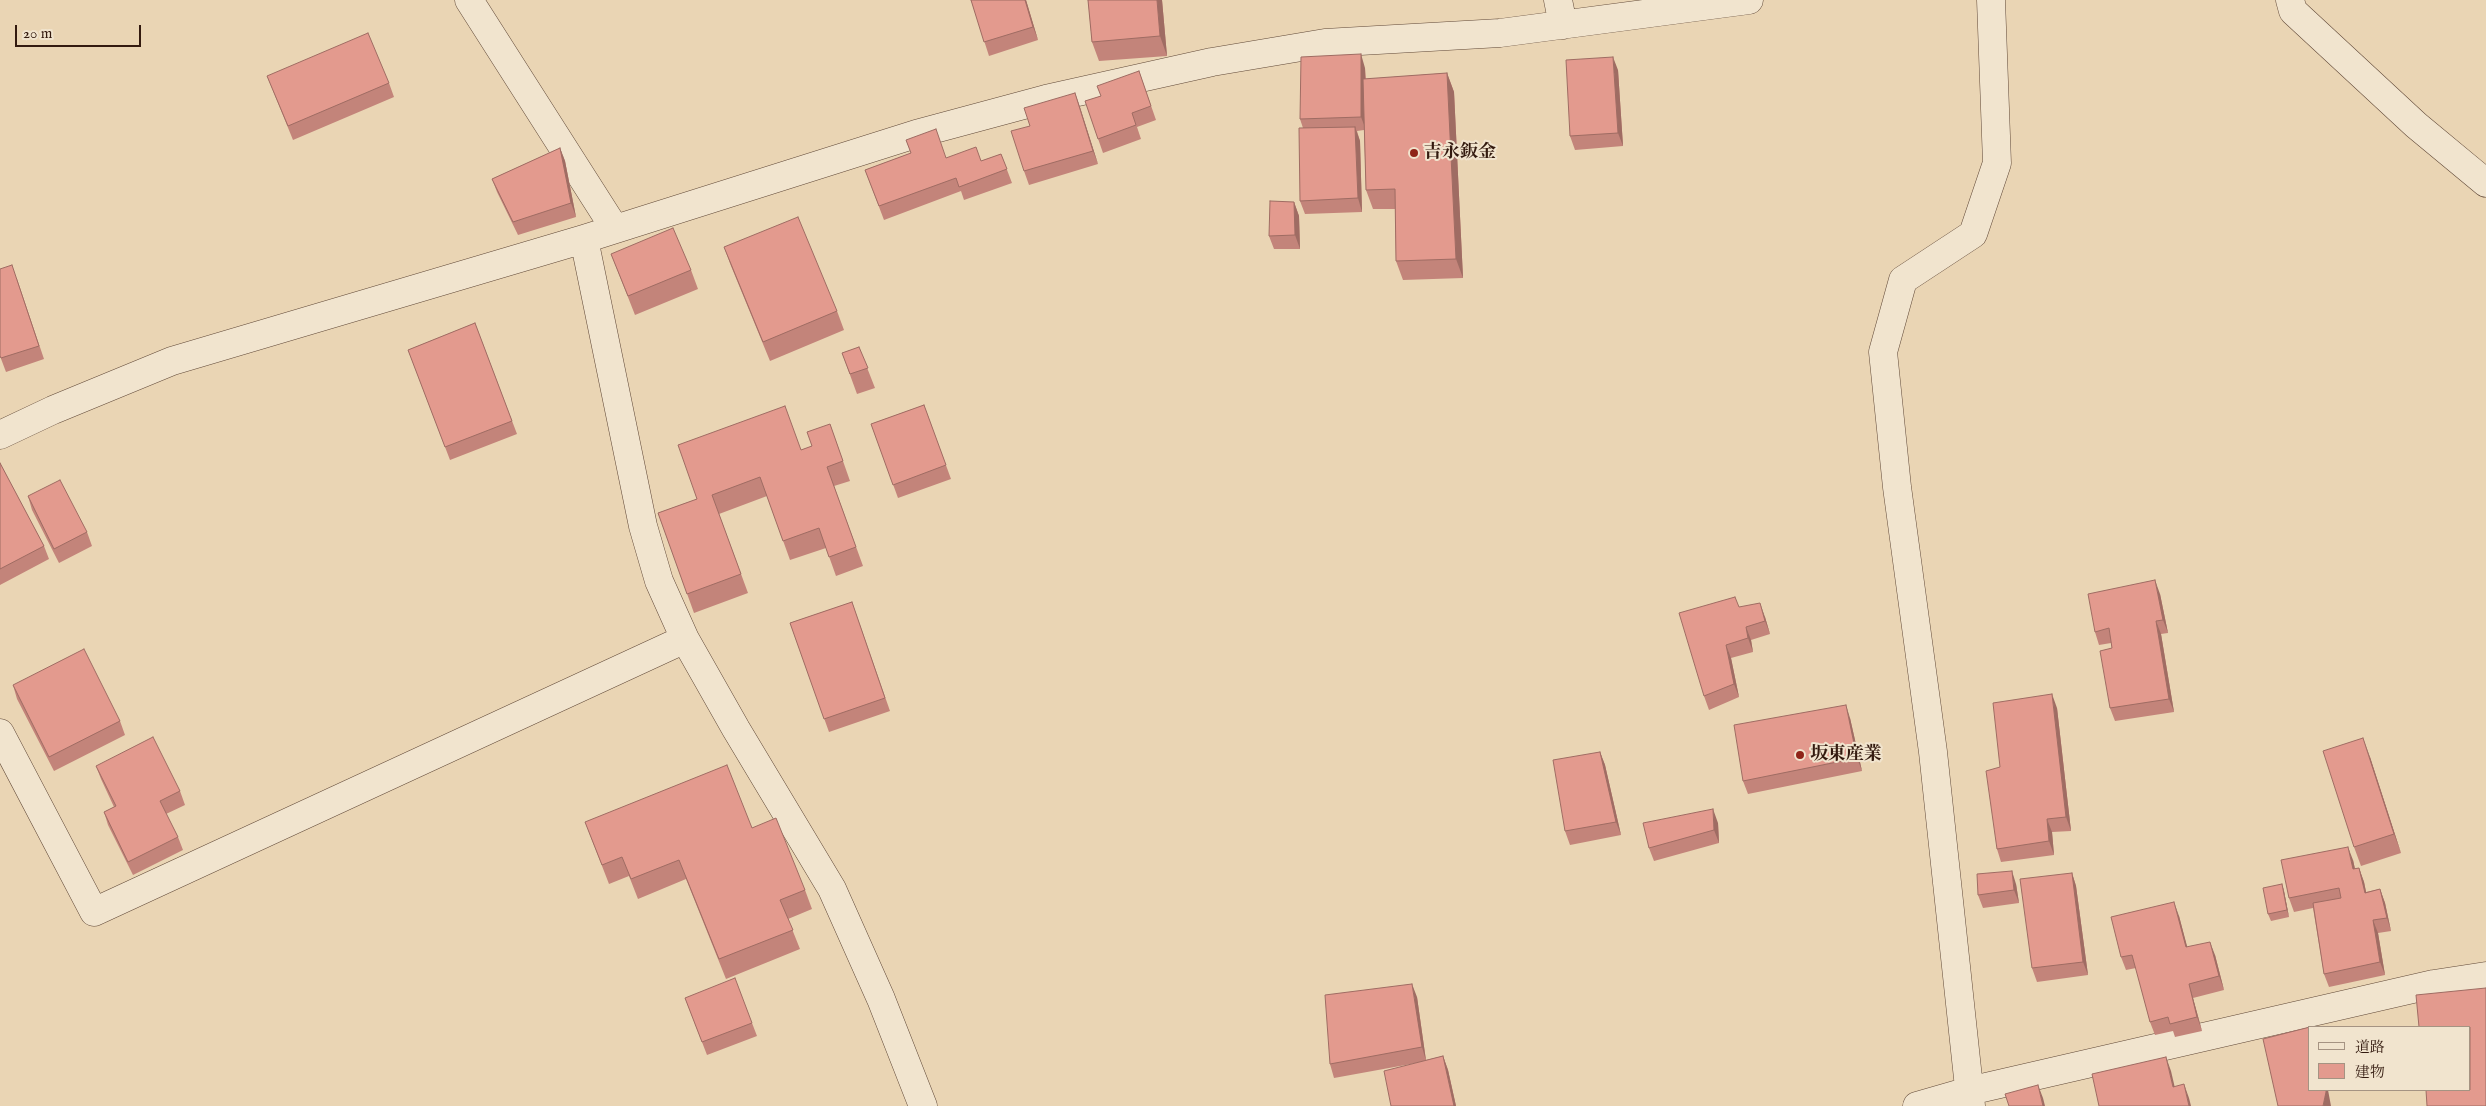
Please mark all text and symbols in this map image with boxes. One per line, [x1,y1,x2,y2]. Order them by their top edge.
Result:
scale bar [18,15,144,47]
text: 20 m [23,24,52,43]
place label: 吉永鈑金 [1424,142,1496,164]
marker: 吉永鈑金 [1408,147,1420,159]
place label: 坂東産業 [1810,744,1882,766]
marker: 坂東産業 [1794,749,1806,761]
legend [2308,1026,2471,1091]
text: 道路 [2355,1038,2385,1057]
text: 建物 [2355,1063,2385,1082]

